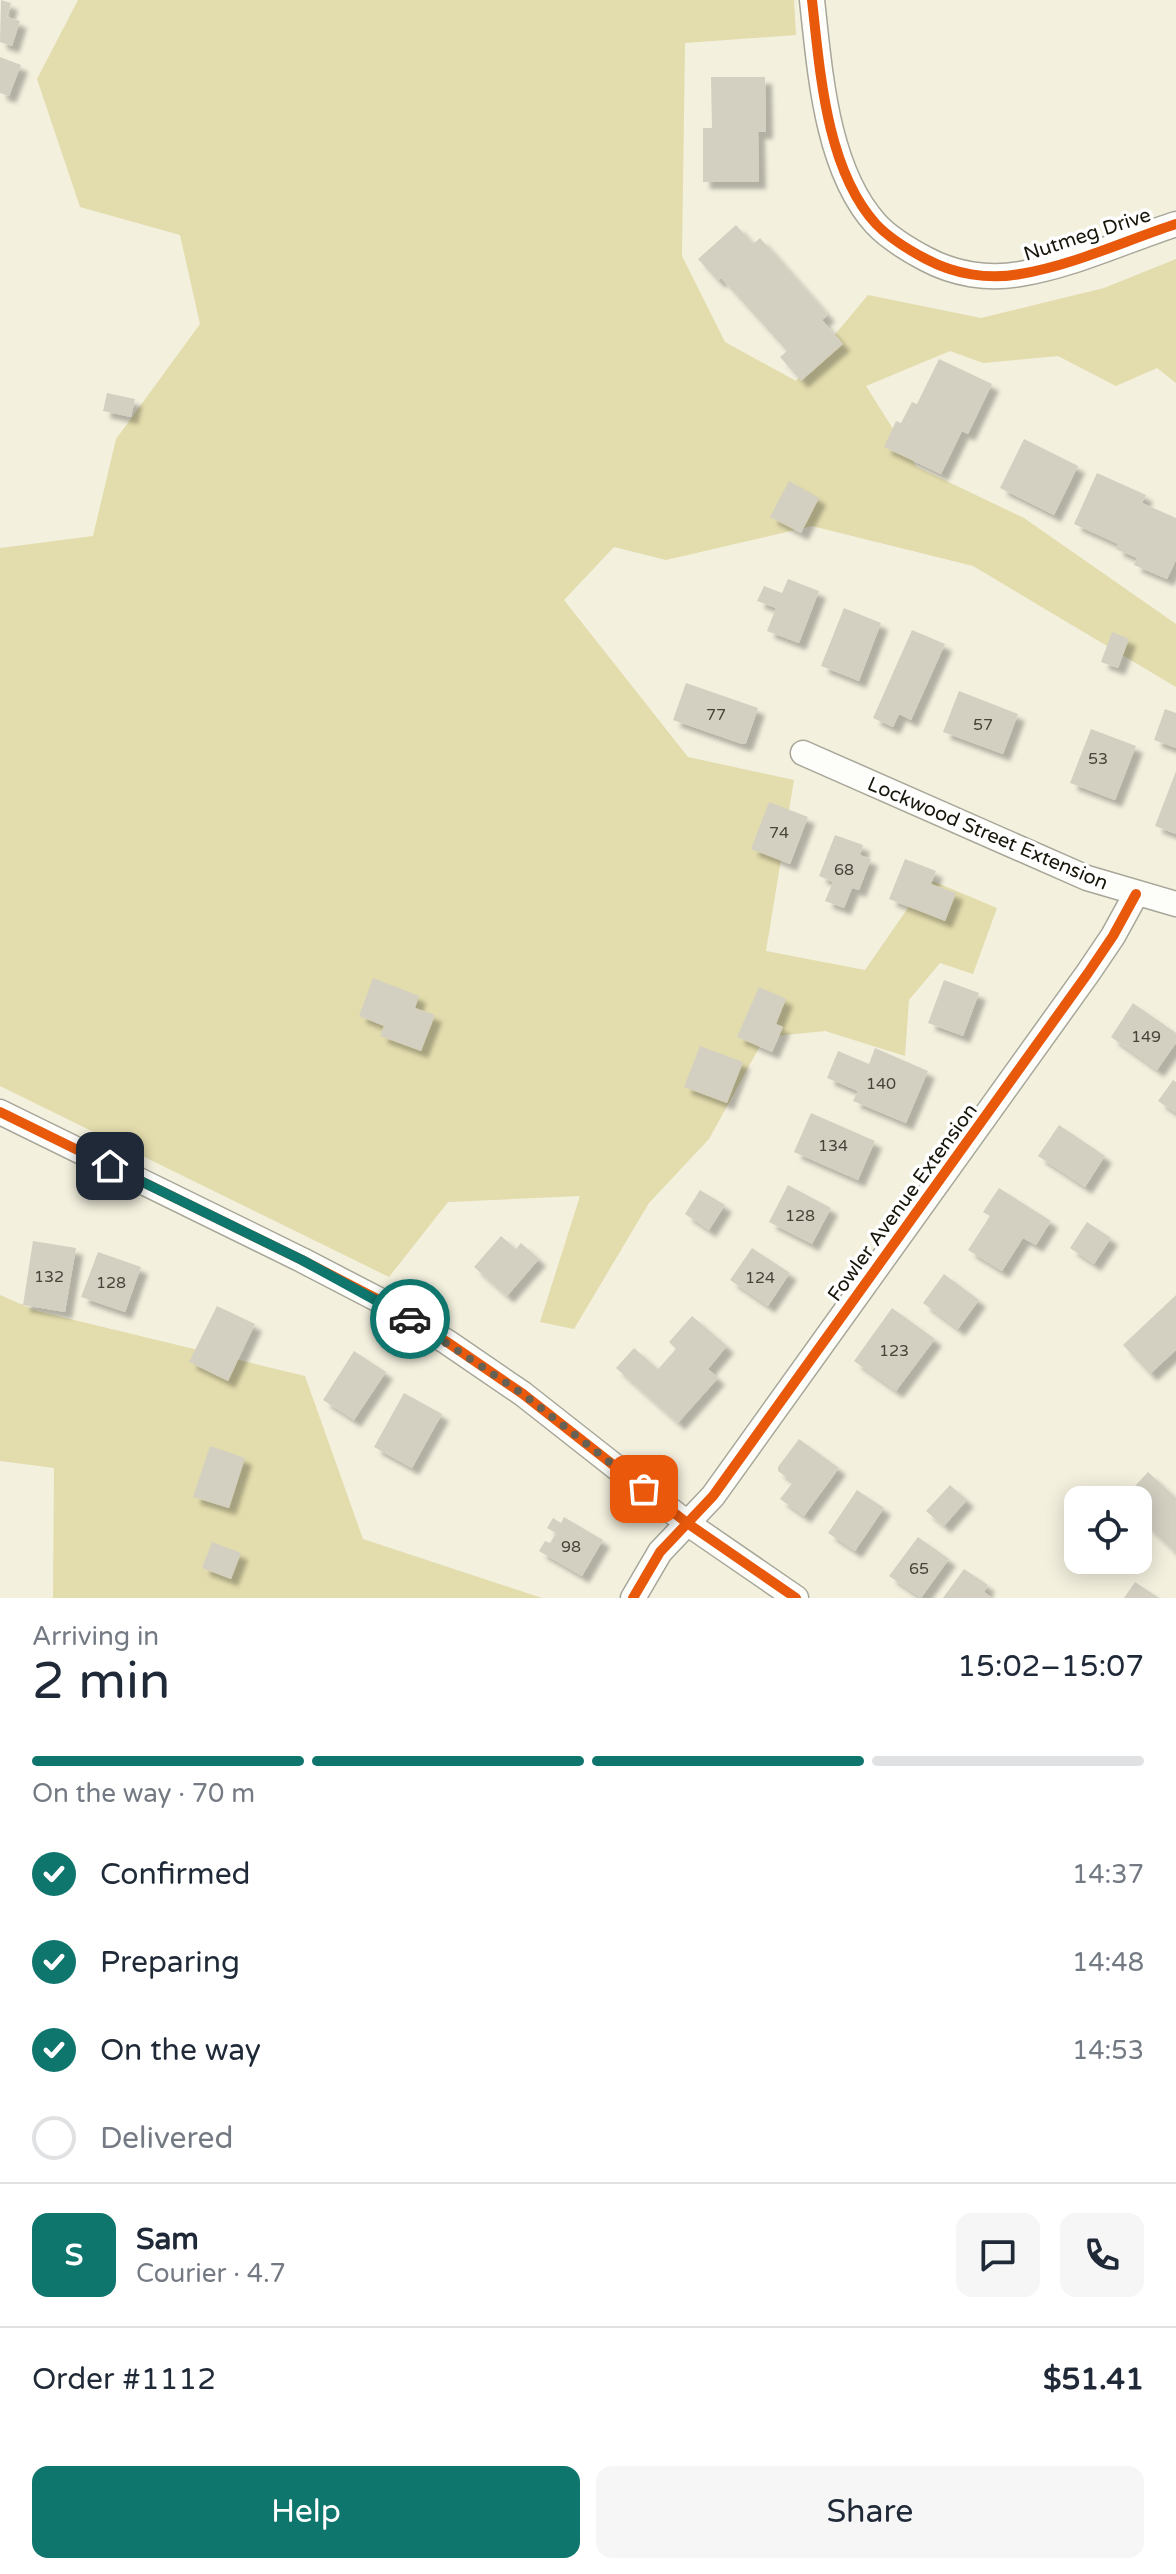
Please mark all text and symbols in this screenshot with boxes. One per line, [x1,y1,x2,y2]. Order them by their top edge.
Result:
street label: Nutmeg Drive [1021,203,1154,267]
house number: 77 [706,705,726,725]
house number: 57 [973,715,993,735]
house number: 53 [1088,749,1108,769]
street label: Lockwood Street Extension [864,772,1111,896]
house number: 74 [769,823,789,843]
house number: 68 [834,860,854,880]
house number: 149 [1131,1027,1161,1047]
house number: 140 [866,1074,896,1094]
street label: Fowler Avenue Extension [823,1099,983,1306]
pin [76,1132,144,1200]
house number: 134 [818,1136,848,1156]
icon: home [88,1144,132,1188]
house number: 128 [785,1206,815,1226]
house number: 132 [34,1267,64,1287]
house number: 124 [745,1268,775,1288]
house number: 128 [96,1273,126,1293]
courier [370,1279,450,1359]
icon: car [388,1297,432,1341]
house number: 123 [879,1341,909,1361]
pin [610,1455,678,1523]
icon: bag [622,1467,666,1511]
map controls [1064,1486,1152,1574]
button: locate [1064,1486,1152,1574]
house number: 98 [561,1537,581,1557]
house number: 65 [909,1559,929,1579]
text: Arriving in [32,1621,159,1652]
text: 15:02–15:07 [957,1648,1144,1685]
text: 2 min [32,1650,171,1713]
text: On the way · 70 m [32,1778,255,1809]
icon: check [32,1852,76,1896]
text: Confirmed [100,1856,251,1893]
text: 14:37 [1072,1859,1144,1890]
icon: check [32,1940,76,1984]
text: Preparing [100,1944,240,1981]
text: 14:48 [1072,1947,1144,1978]
icon: check [32,2028,76,2072]
text: On the way [100,2032,261,2069]
text: 14:53 [1072,2035,1144,2066]
text: Delivered [100,2120,234,2157]
button: chat [956,2213,1040,2297]
button: phone [1060,2213,1144,2297]
text: Sam [136,2221,199,2258]
text: S [65,2237,83,2274]
text: Courier · 4.7 [136,2258,286,2289]
text: Order #1112 [32,2361,216,2398]
text: $51.41 [1043,2361,1144,2398]
button: Help [32,2466,580,2558]
button: Share [596,2466,1144,2558]

